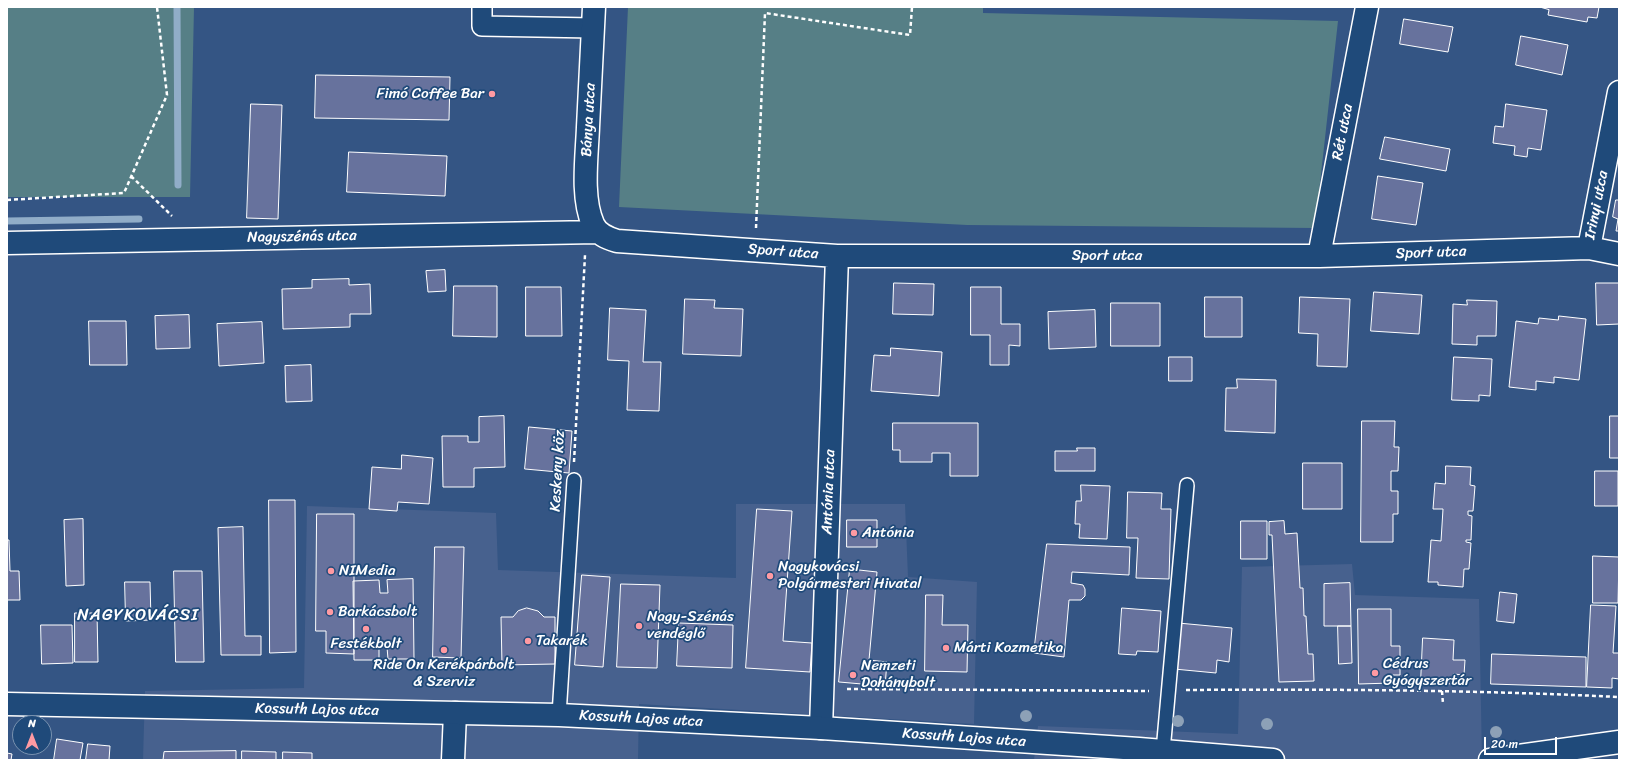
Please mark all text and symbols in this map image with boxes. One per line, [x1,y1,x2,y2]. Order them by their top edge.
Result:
street label: Bánya utca [578,83,600,157]
place label: Fimó Coffee Bar [376,85,484,103]
marker: Fimó Coffee Bar [487,89,497,99]
street label: Rét utca [1329,102,1357,162]
street label: Irinyi utca [1582,169,1612,241]
street label: Nagyszénás utca [247,227,357,247]
street label: Sport utca [747,241,819,263]
street label: Sport utca [1395,243,1467,263]
street label: Sport utca [1072,247,1142,265]
street label: Keskeny köz [547,430,569,512]
street label: Antónia utca [819,449,839,535]
place label: Antónia [862,524,914,542]
marker: Antónia [849,528,859,538]
place label: Nagykovácsi Polgármesteri Hivatal [778,558,921,593]
place label: NIMedia [339,562,395,580]
marker: NIMedia [326,566,336,576]
marker: Nagykovácsi Polgármesteri Hivatal [765,571,775,581]
place label: Barkácsbolt [338,603,417,621]
district label: NAGYKOVÁCSI [77,606,199,626]
marker: Barkácsbolt [325,607,335,617]
place label: Nagy-Szénás vendéglő [647,608,734,643]
marker: Nagy-Szénás vendéglő [634,621,644,631]
marker: Festékbolt [361,624,371,634]
place label: Takarék [536,632,588,650]
place label: Festékbolt [330,635,402,653]
marker: Takarék [523,636,533,646]
place label: Márti Kozmetika [954,639,1063,657]
marker: Márti Kozmetika [941,643,951,653]
marker: Ride On Kerékpárbolt & Szerviz [439,645,449,655]
place label: Cédrus Gyógyszertár [1383,655,1471,690]
place label: Ride On Kerékpárbolt & Szerviz [373,656,515,691]
place label: Nemzeti Dohánybolt [861,657,935,692]
marker: Cédrus Gyógyszertár [1370,668,1380,678]
marker: Nemzeti Dohánybolt [848,670,858,680]
street label: Kossuth Lajos utca [255,700,379,720]
street label: Kossuth Lajos utca [579,707,703,731]
text: N [28,714,36,733]
north arrow [12,715,52,755]
street label: Kossuth Lajos utca [902,725,1026,751]
scale bar [1486,729,1559,755]
text: 20 m [1491,733,1518,755]

